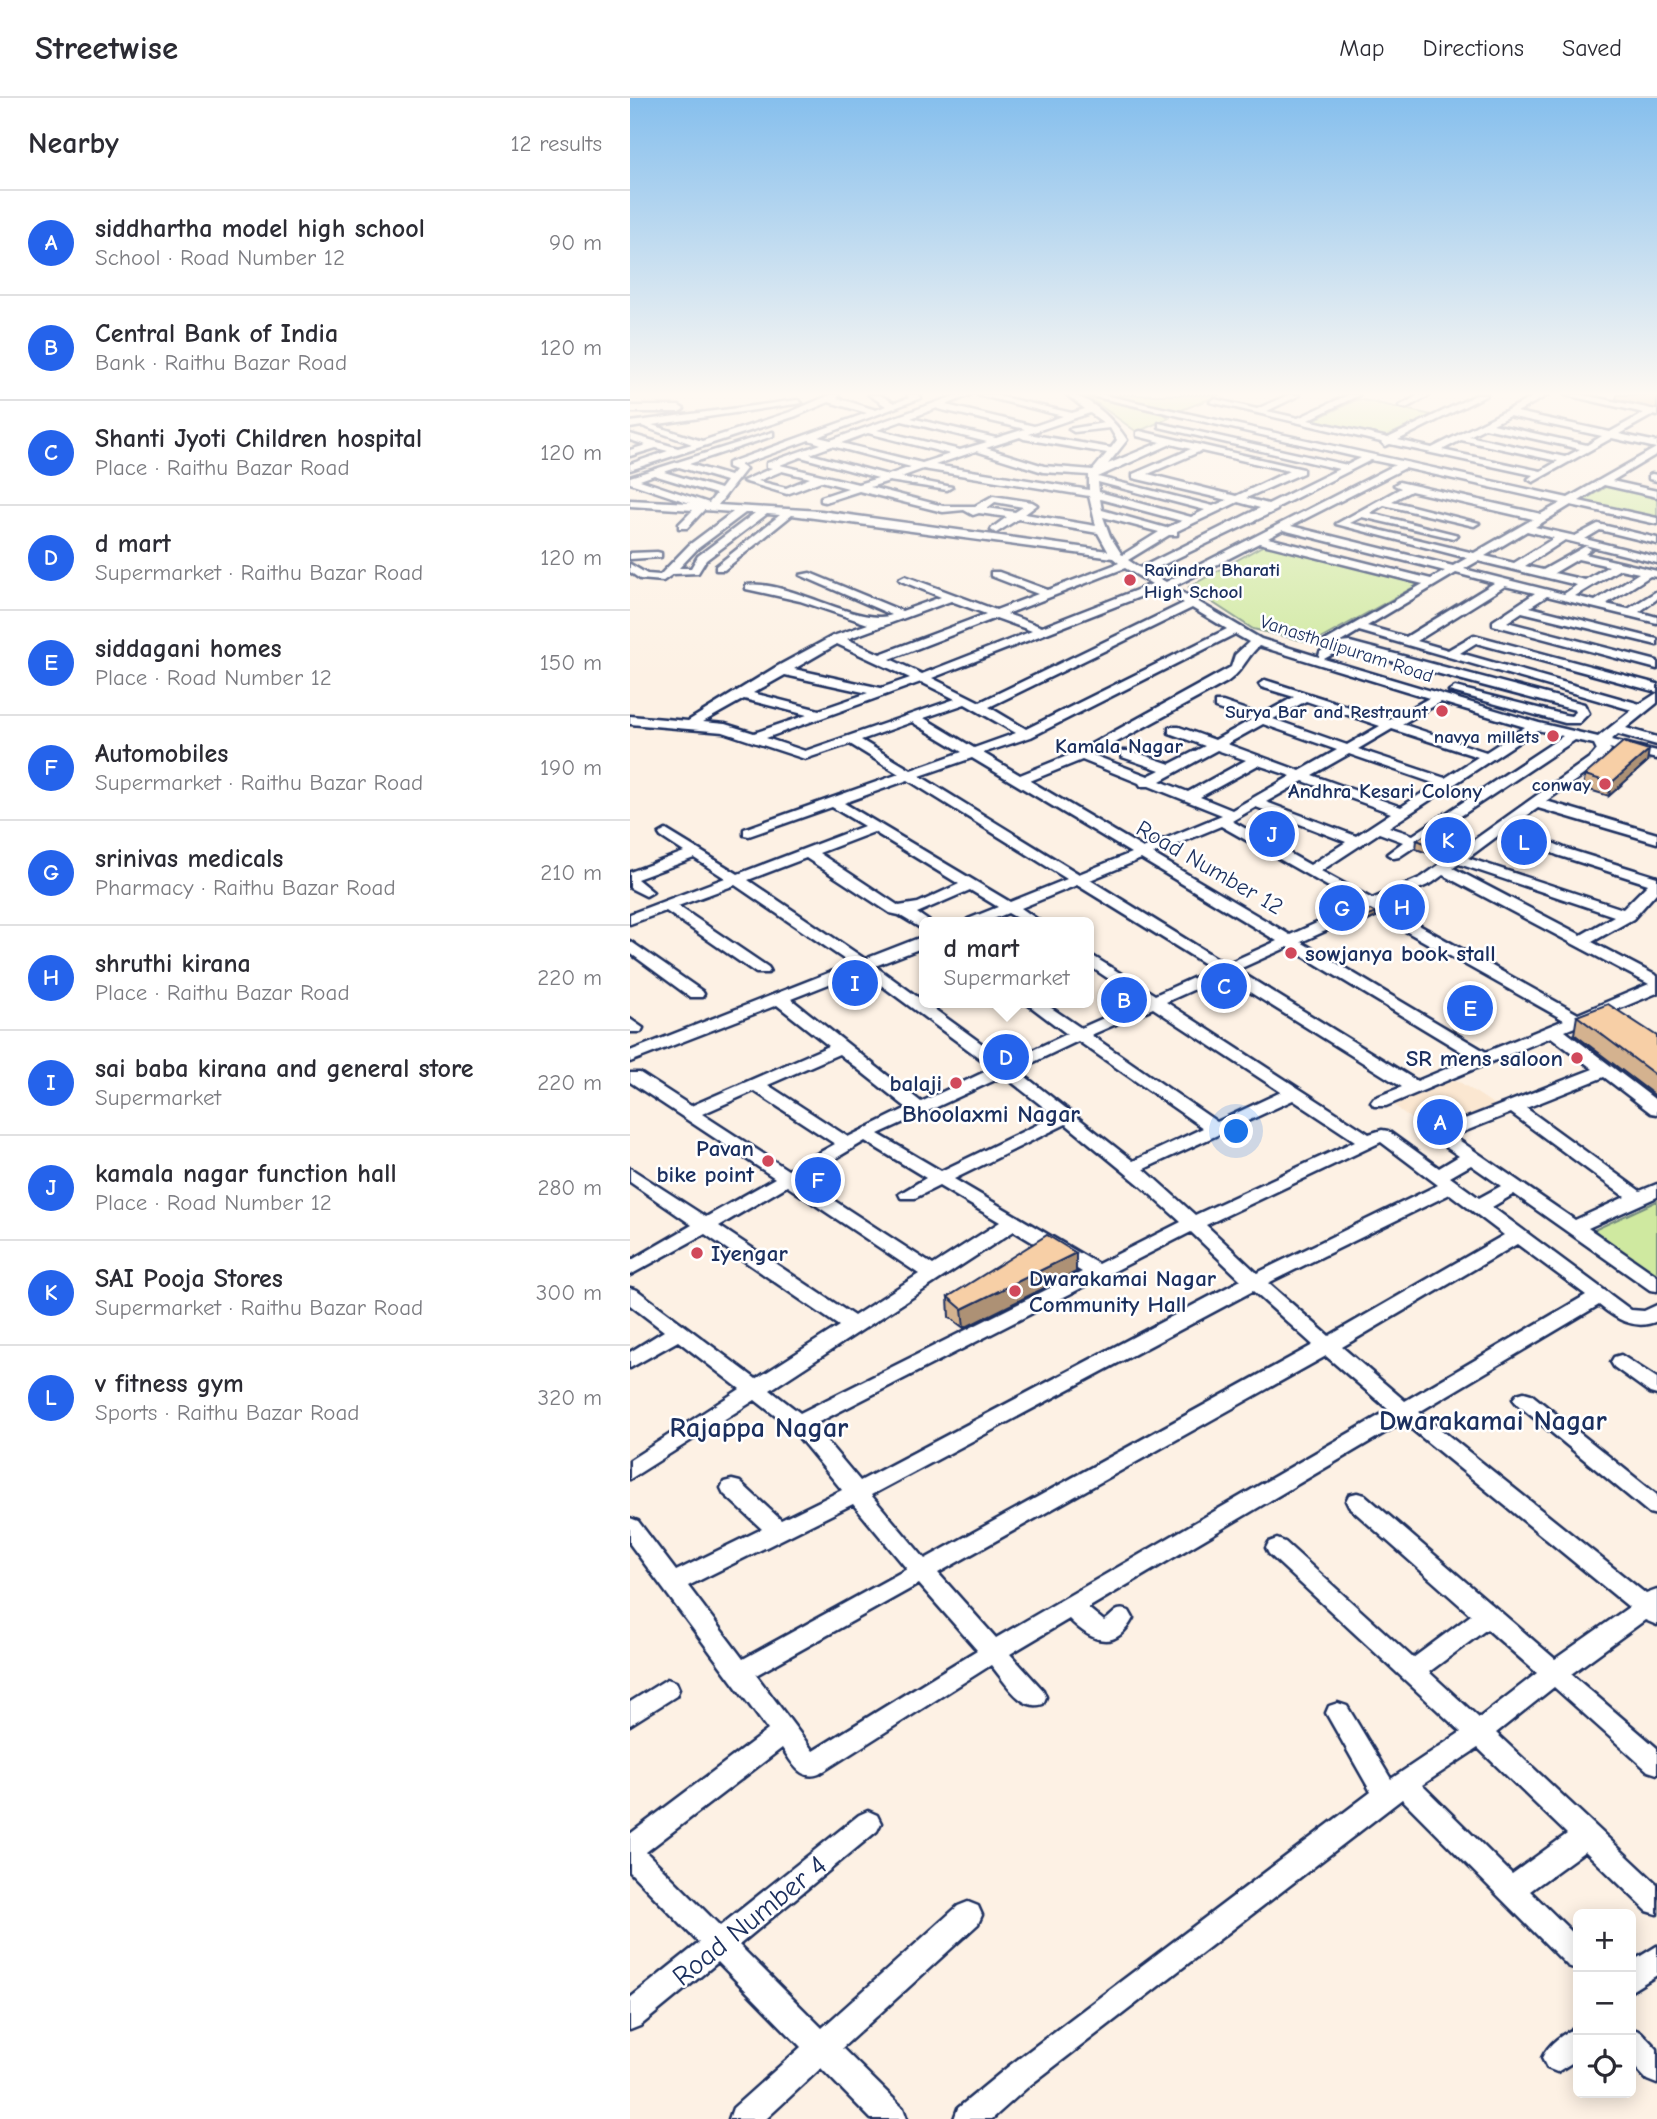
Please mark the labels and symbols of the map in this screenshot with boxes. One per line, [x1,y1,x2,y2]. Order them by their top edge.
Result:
place label: Ravindra Bharati High School [1144,559,1280,603]
marker: Ravindra Bharati High School [1122,572,1138,588]
street label: Vanasthalipuram Road [1257,611,1436,687]
place label: Surya Bar and Restraunt [1225,701,1429,723]
marker: Surya Bar and Restraunt [1434,703,1450,719]
place label: navya millets [1434,726,1539,748]
marker: navya millets [1545,728,1561,744]
district label: Kamala Nagar [1055,734,1184,758]
place label: conway [1532,774,1591,796]
marker: conway [1597,776,1613,792]
district label: Andhra Kesari Colony [1288,779,1482,803]
pin: J [1249,808,1295,860]
street label: Road Number 12 [1132,814,1288,920]
pin: K [1425,814,1471,866]
pin: L [1501,816,1547,868]
pin: H [1379,881,1425,933]
pin: G [1319,882,1365,934]
place label: sowjanya book stall [1305,940,1496,967]
marker: sowjanya book stall [1283,945,1299,961]
pin: I [832,957,878,1009]
pin: C [1201,960,1247,1012]
pin: B [1101,974,1147,1026]
pin: E [1447,982,1493,1034]
pin: D [983,1031,1029,1083]
place label: SR mens saloon [1406,1045,1563,1072]
marker: SR mens saloon [1569,1050,1585,1066]
place label: balaji [890,1070,942,1097]
marker: balaji [948,1075,964,1091]
pin: A [1417,1096,1463,1148]
district label: Bhoolaxmi Nagar [902,1100,1080,1128]
your location [1219,1114,1253,1148]
place label: Pavan bike point [657,1135,754,1188]
marker: Pavan bike point [760,1153,776,1169]
pin: F [795,1154,841,1206]
place label: Iyengar [711,1240,789,1267]
marker: Iyengar [689,1245,705,1261]
place label: Dwarakamai Nagar Community Hall [1029,1265,1217,1318]
marker: Dwarakamai Nagar Community Hall [1007,1283,1023,1299]
district label: Dwarakamai Nagar [1379,1405,1608,1437]
district label: Rajappa Nagar [670,1412,849,1444]
street label: Road Number 4 [666,1849,833,1993]

